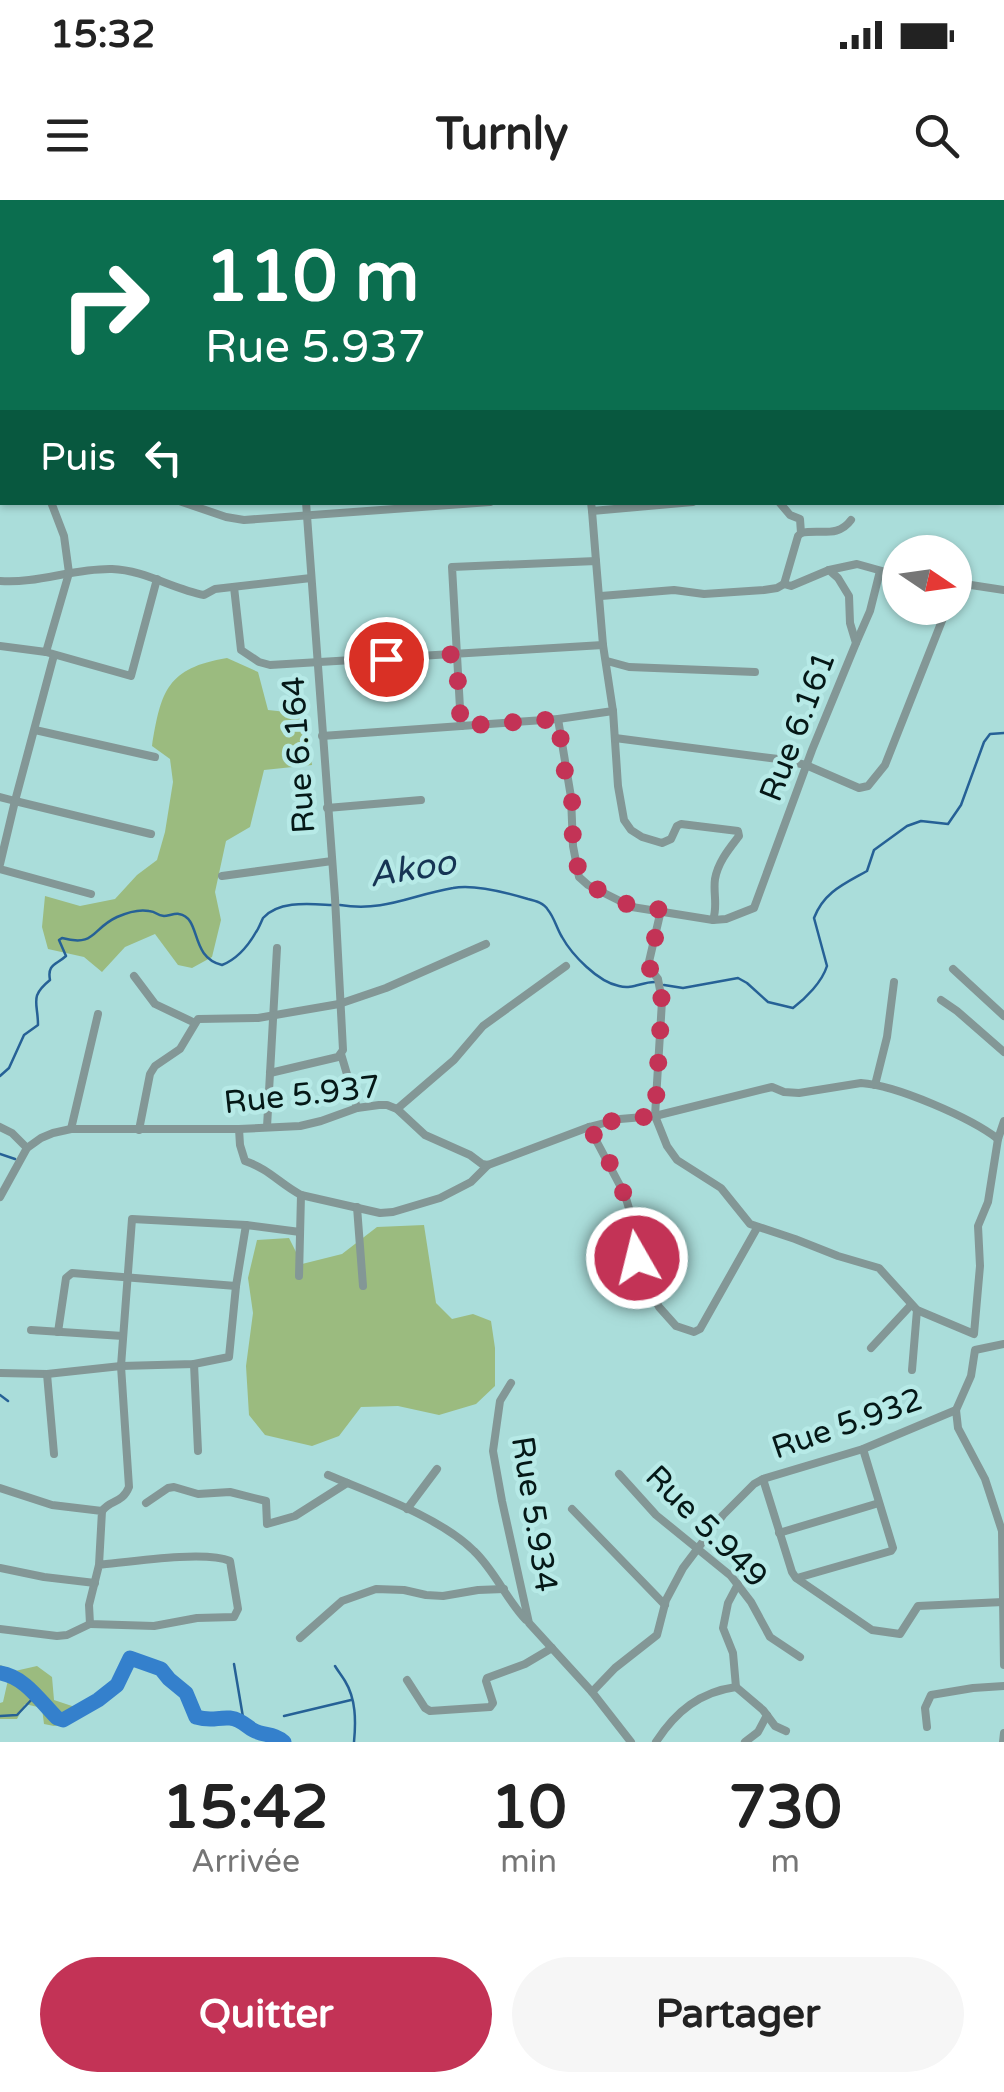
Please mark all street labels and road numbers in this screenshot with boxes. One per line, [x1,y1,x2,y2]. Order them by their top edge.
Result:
street label: Rue 6.161 [752,646,844,807]
street label: Rue 6.164 [275,675,323,835]
street label: Rue 5.937 [222,1068,382,1122]
street label: Rue 5.932 [767,1380,928,1467]
street label: Rue 5.934 [503,1434,565,1595]
street label: Rue 5.949 [637,1458,775,1596]

